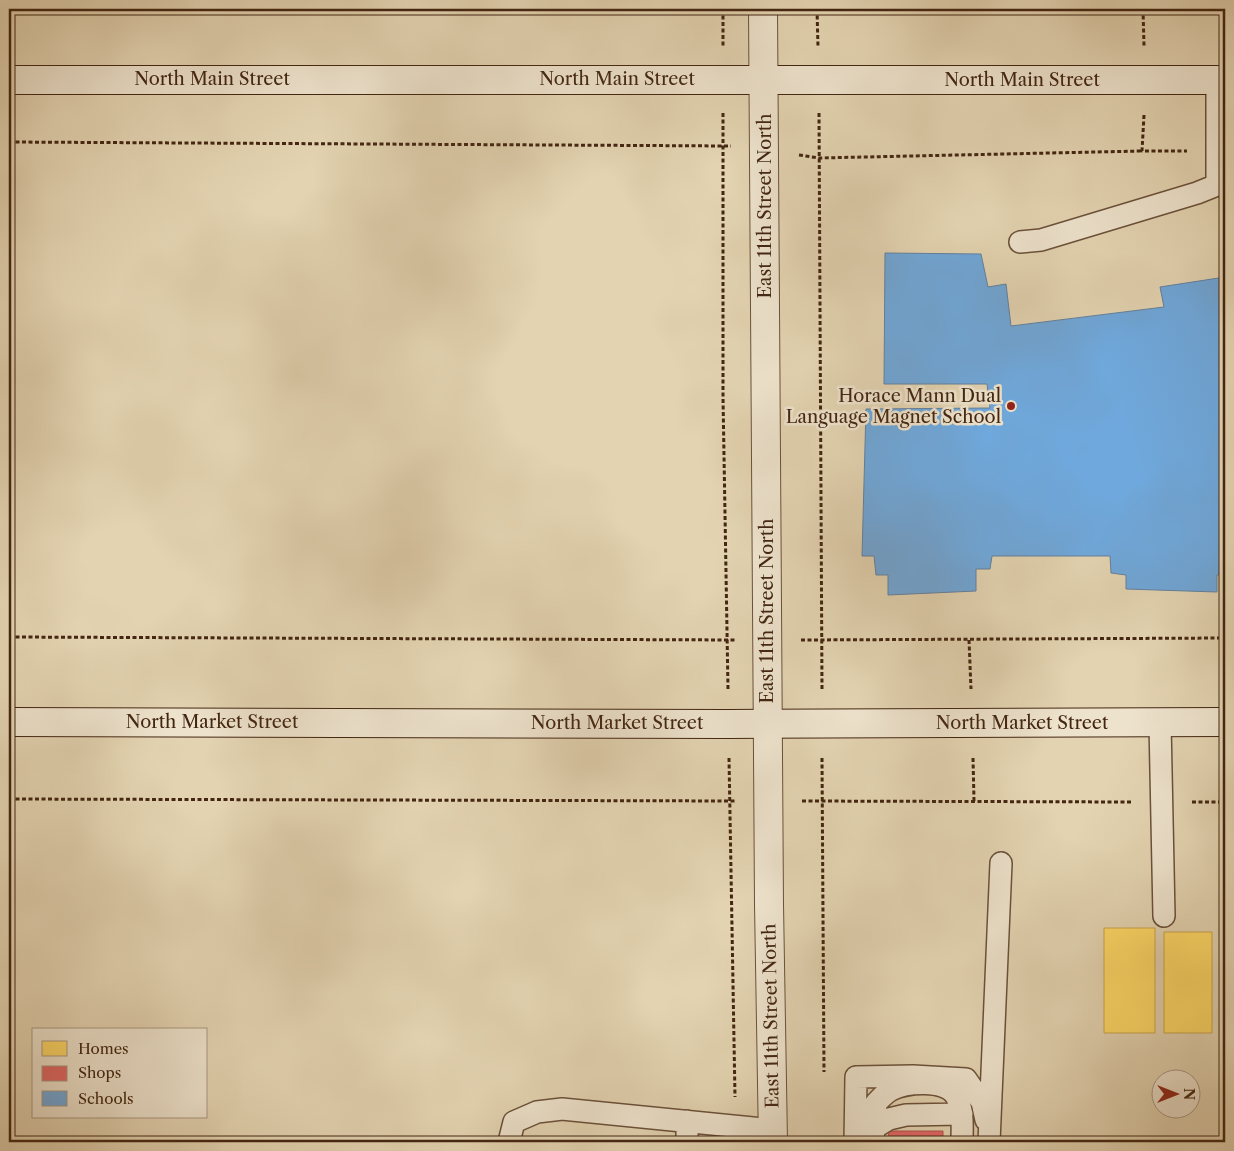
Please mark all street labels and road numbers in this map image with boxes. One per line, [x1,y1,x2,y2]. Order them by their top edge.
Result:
street label: North Main Street [134,68,290,90]
street label: North Main Street [539,68,695,90]
street label: North Main Street [944,69,1100,91]
street label: East 11th Street North [754,114,776,298]
street label: East 11th Street North [756,519,778,703]
street label: North Market Street [126,711,299,733]
street label: North Market Street [531,712,704,734]
street label: North Market Street [936,712,1109,734]
street label: East 11th Street North [758,923,784,1109]

